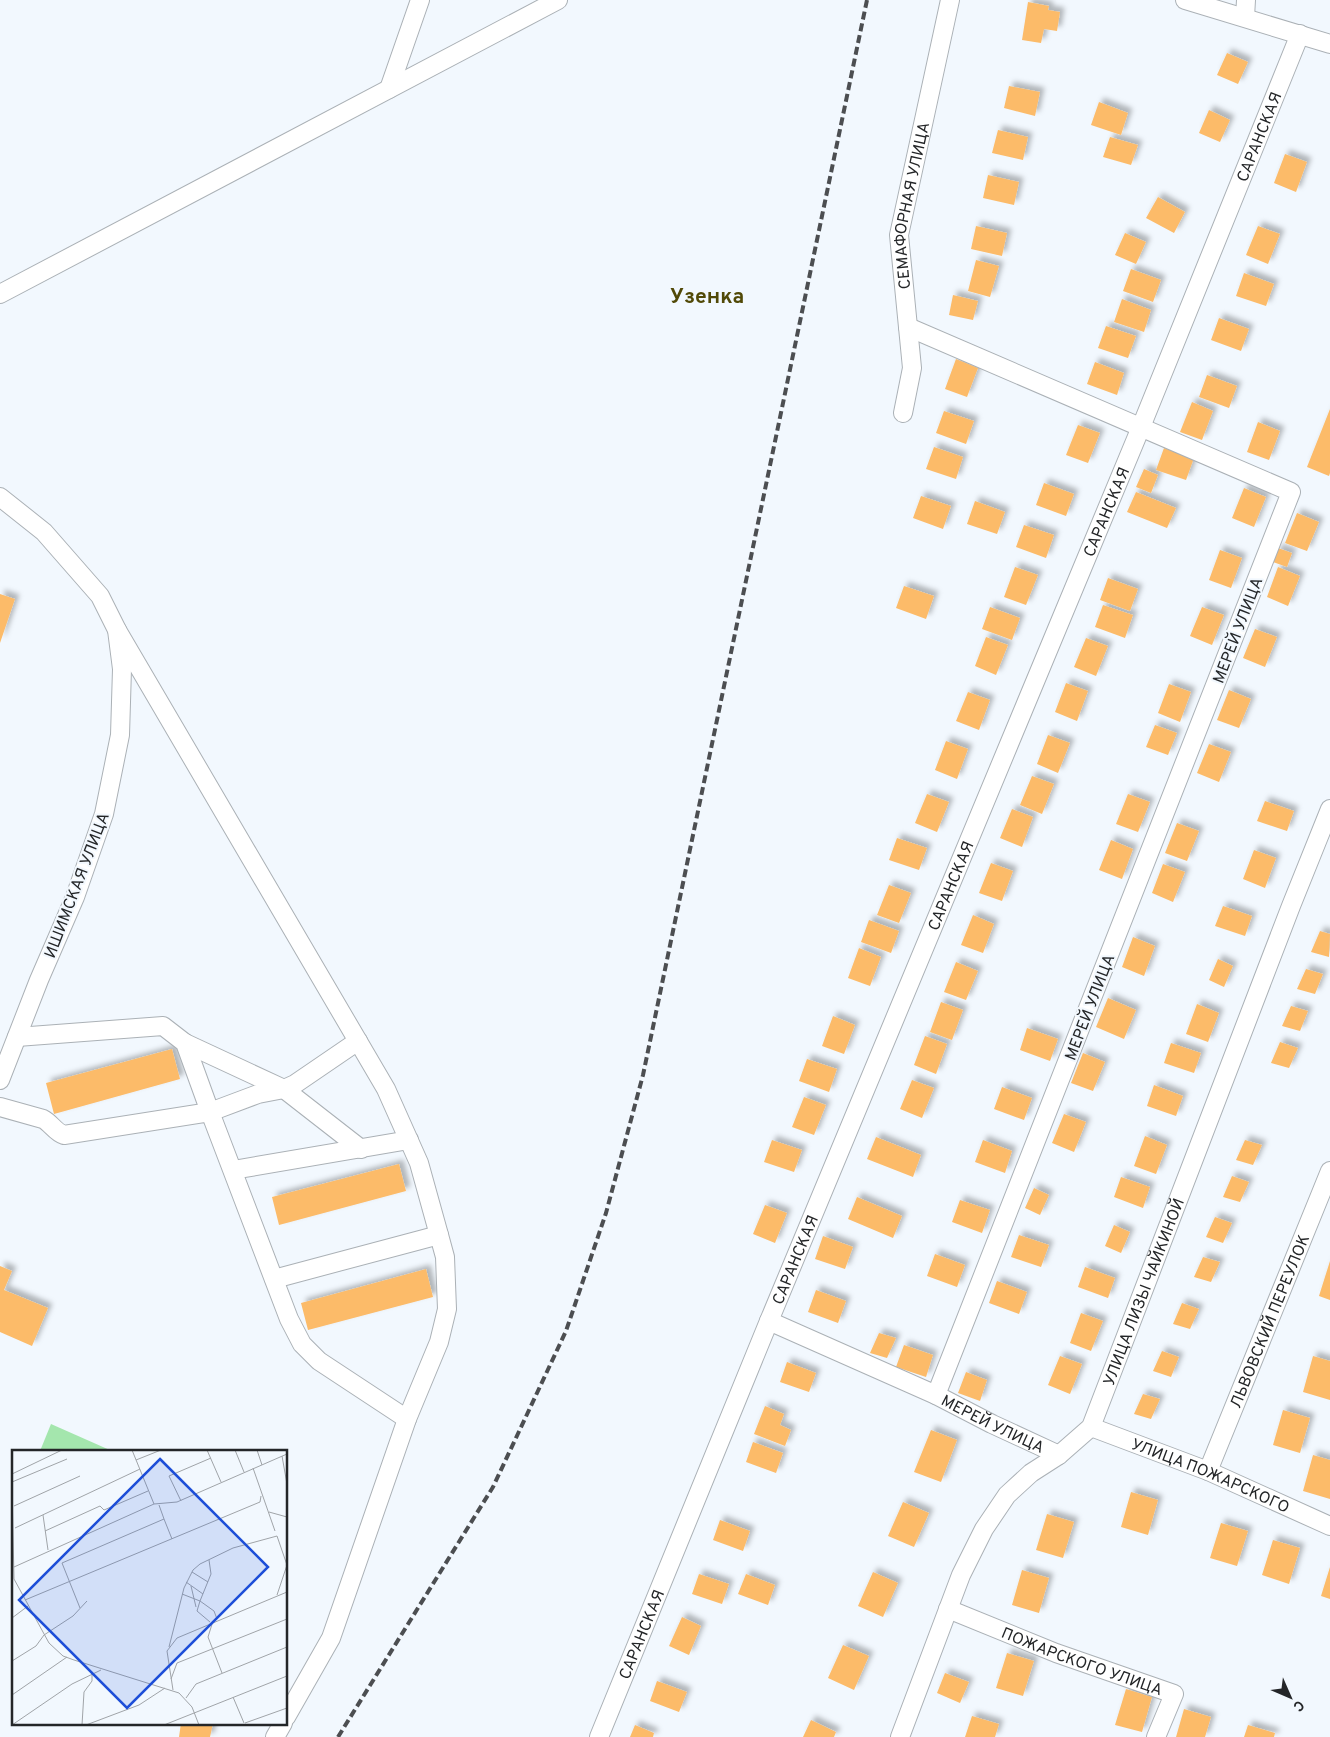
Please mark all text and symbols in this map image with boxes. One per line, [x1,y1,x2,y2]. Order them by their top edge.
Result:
street label: САРАНСКАЯ [1233,89,1287,185]
street label: СЕМАФОРНАЯ УЛИЦА [891,120,935,290]
district label: Узенка [670,284,744,311]
street label: САРАНСКАЯ [1080,465,1135,560]
street label: МЕРЕЙ УЛИЦА [1208,574,1268,687]
street label: ИШИМСКАЯ УЛИЦА [41,810,115,961]
street label: САРАНСКАЯ [925,839,980,934]
street label: МЕРЕЙ УЛИЦА [1060,951,1120,1064]
street label: УЛИЦА ЛИЗЫ ЧАЙКИНОЙ [1100,1195,1190,1389]
street label: САРАНСКАЯ [769,1212,824,1308]
street label: ЛЬВОВСКИЙ ПЕРЕУЛОК [1227,1232,1315,1412]
street label: МЕРЕЙ УЛИЦА [937,1391,1047,1459]
street label: УЛИЦА ПОЖАРСКОГО [1128,1435,1292,1518]
inset map [12,1450,288,1724]
street label: САРАНСКАЯ [616,1587,670,1683]
street label: ПОЖАРСКОГО УЛИЦА [998,1624,1165,1701]
north arrow [1265,1672,1315,1722]
text: С [1289,1696,1307,1714]

